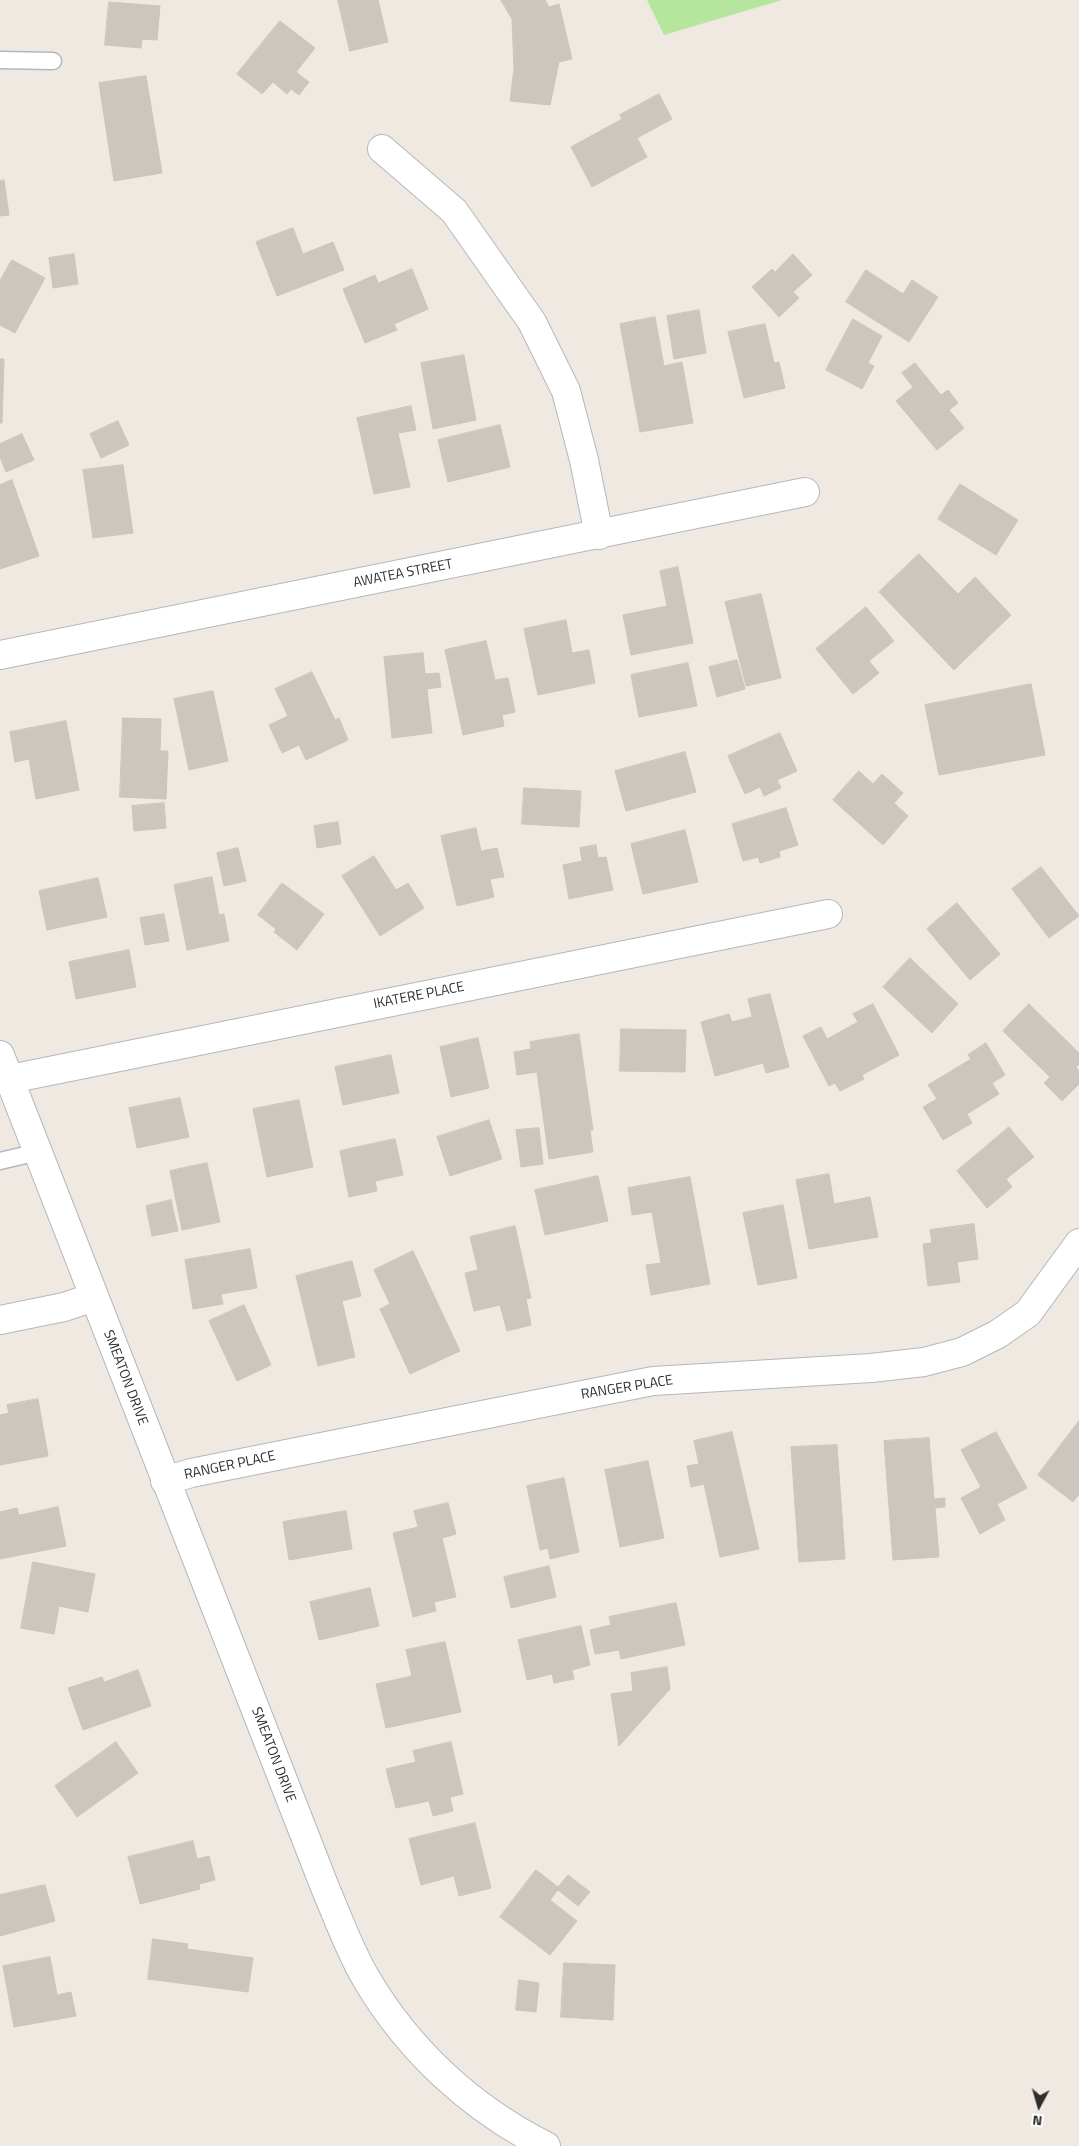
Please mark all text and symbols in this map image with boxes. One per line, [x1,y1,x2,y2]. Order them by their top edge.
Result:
street label: AWATEA STREET [352,556,454,592]
street label: IKATERE PLACE [372,979,466,1013]
street label: SMEATON DRIVE [99,1328,151,1428]
street label: RANGER PLACE [580,1372,674,1404]
street label: RANGER PLACE [183,1448,277,1484]
street label: SMEATON DRIVE [247,1705,299,1805]
north arrow [1014,2081,1064,2131]
text: N [1031,2110,1043,2132]

